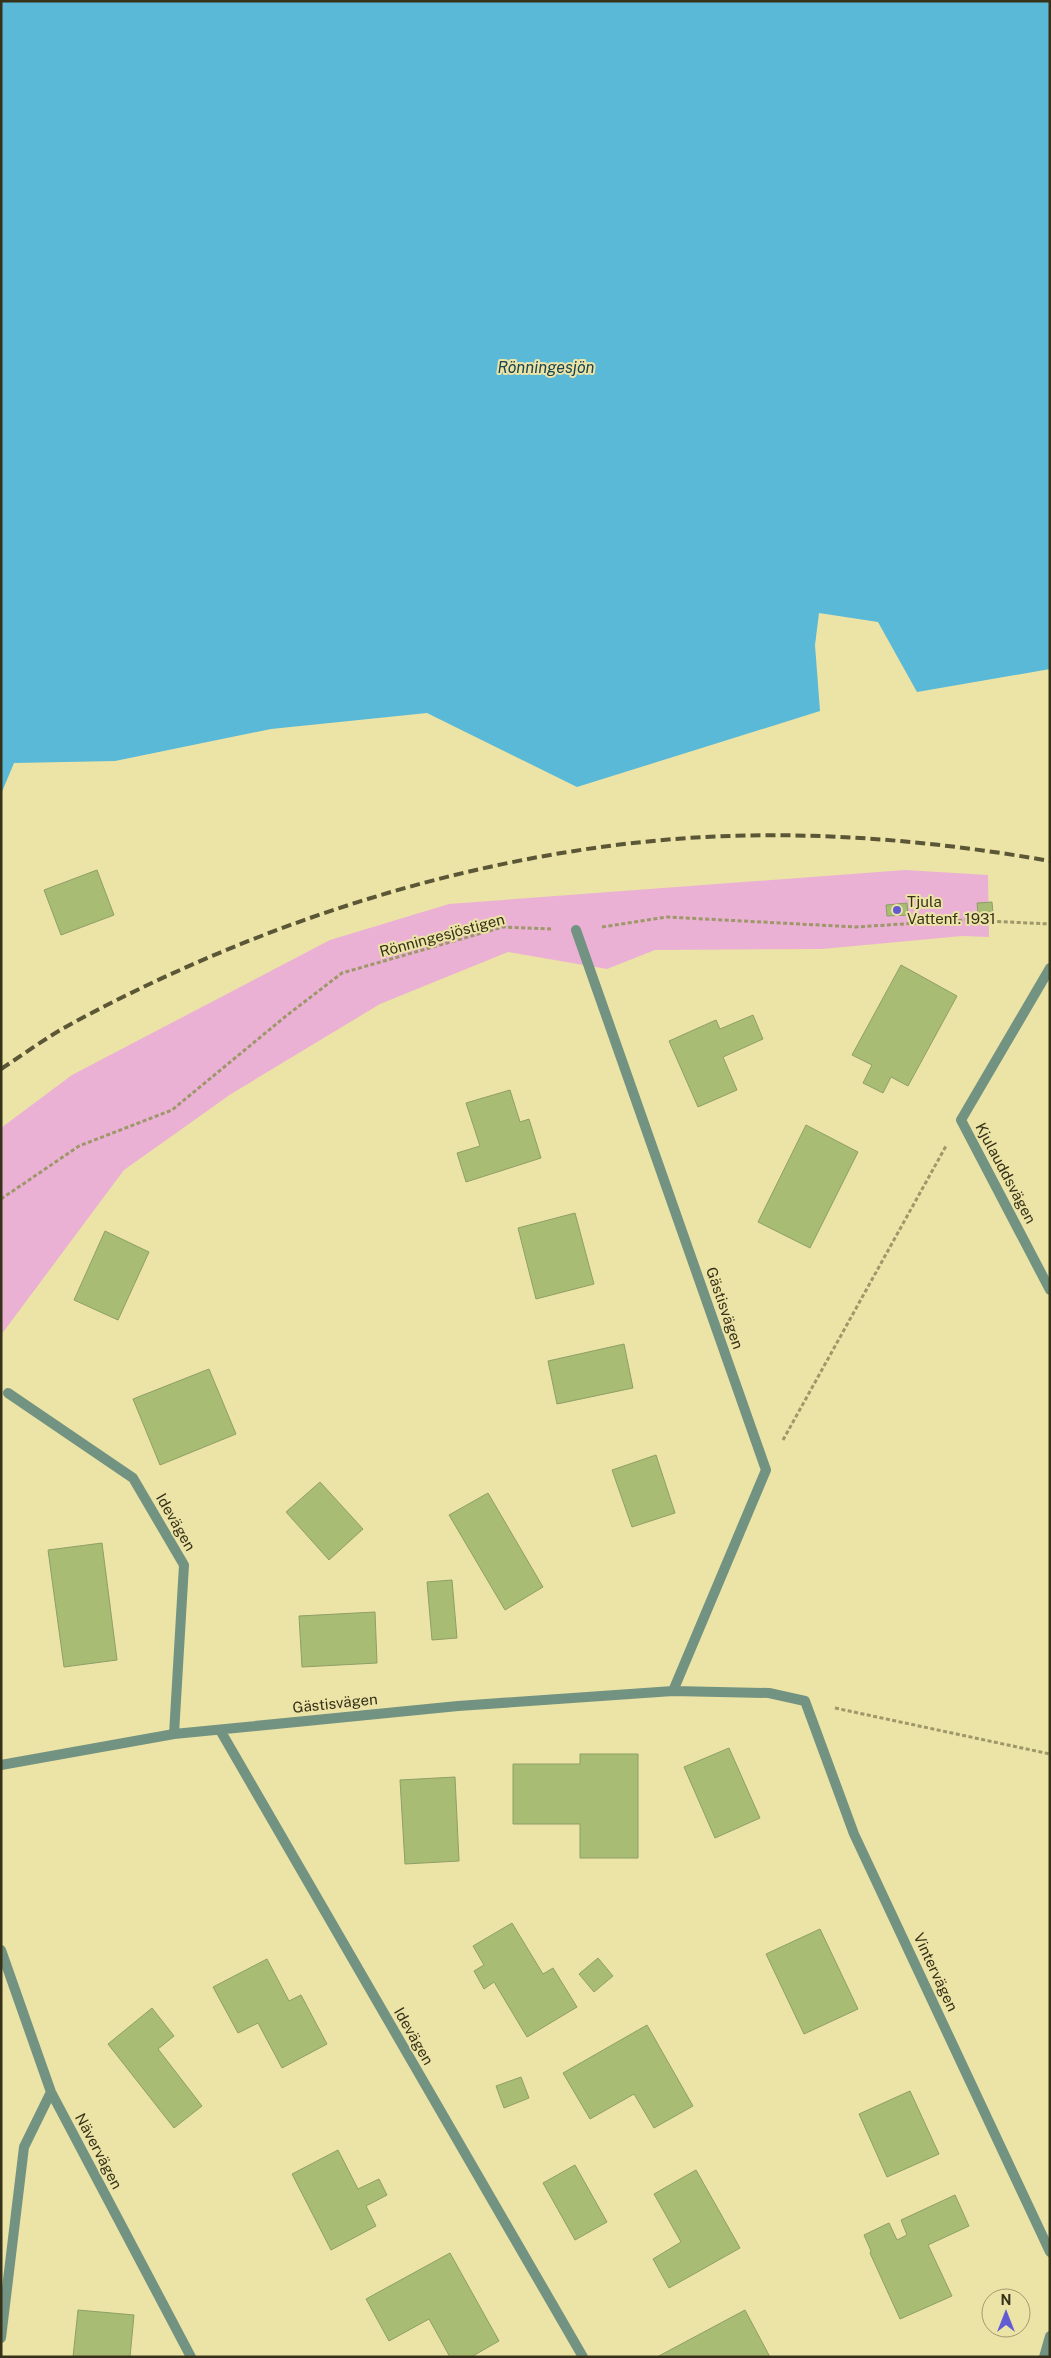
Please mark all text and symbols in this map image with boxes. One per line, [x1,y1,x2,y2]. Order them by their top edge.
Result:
water label: Rönningesjön [497,358,595,377]
place label: Tjula Vattenf. 1931 [907,893,996,927]
marker: Tjula Vattenf. 1931 [891,904,903,916]
street label: Rönningesjöstigen [378,910,506,960]
street label: Kjulauddsvägen [972,1120,1040,1226]
street label: Gästisvägen [703,1265,747,1351]
street label: Idevägen [153,1490,199,1554]
street label: Gästisvägen [292,1690,378,1716]
street label: Vintervägen [910,1930,962,2014]
street label: Idevägen [391,2004,437,2068]
street label: Nävervägen [72,2110,126,2192]
north arrow [981,2288,1031,2338]
text: N [1001,2292,1011,2308]

